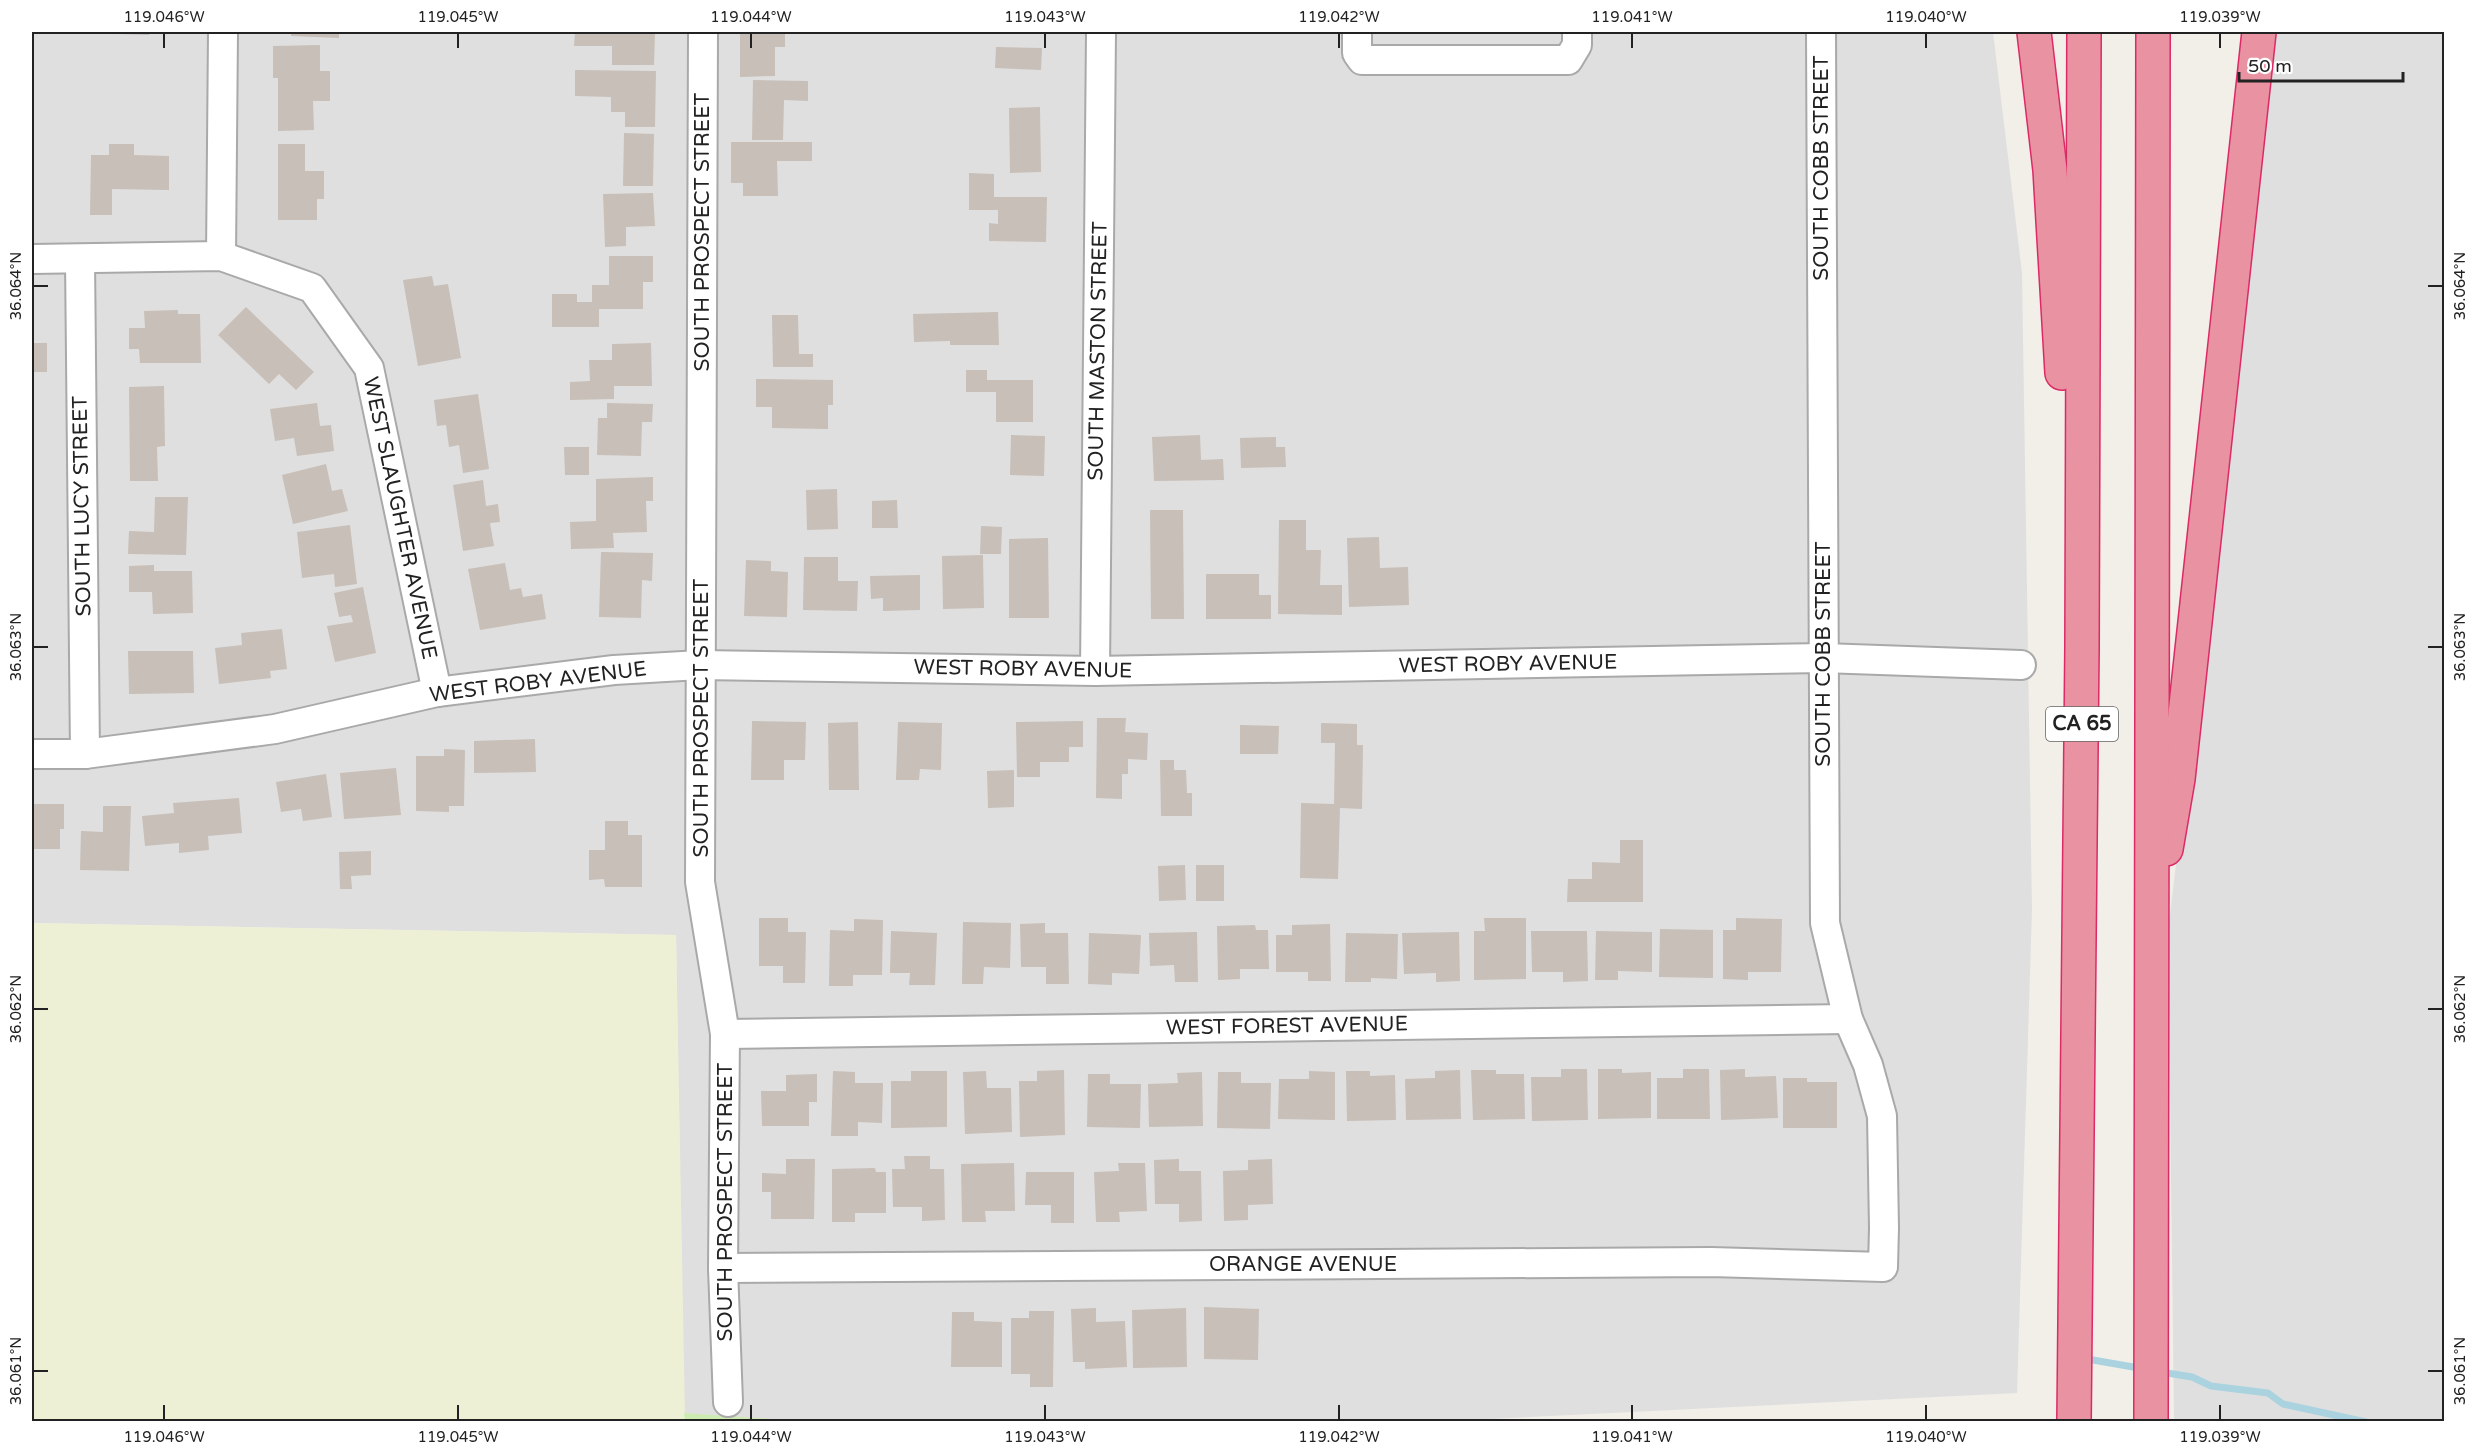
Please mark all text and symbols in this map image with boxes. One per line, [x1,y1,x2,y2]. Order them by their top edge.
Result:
text: 119.046°W [123,8,205,26]
text: 119.045°W [418,8,498,26]
text: 119.044°W [710,8,792,26]
text: 119.043°W [1004,8,1086,26]
text: 119.042°W [1298,8,1380,26]
text: 119.041°W [1591,8,1673,26]
text: 119.040°W [1885,8,1967,26]
text: 119.039°W [2179,8,2261,26]
scale bar [2239,45,2402,83]
street label: SOUTH COBB STREET [1809,55,1834,281]
text: 50 m [2248,55,2292,77]
street label: SOUTH PROSPECT STREET [690,92,715,371]
street label: SOUTH MASTON STREET [1083,221,1113,481]
text: 36.064°N [7,252,25,320]
text: 36.064°N [2451,252,2469,320]
street label: WEST SLAUGHTER AVENUE [358,375,442,661]
street label: SOUTH LUCY STREET [68,395,96,616]
street label: SOUTH COBB STREET [1811,541,1836,767]
street label: SOUTH PROSPECT STREET [689,578,714,857]
text: 36.063°N [7,613,25,681]
text: 36.063°N [2451,613,2469,681]
street label: WEST ROBY AVENUE [1398,650,1618,678]
street label: WEST ROBY AVENUE [913,655,1133,683]
street label: WEST ROBY AVENUE [428,656,648,708]
road number: CA 65 [2046,707,2118,741]
text: 36.062°N [7,975,25,1043]
text: 36.062°N [2451,975,2469,1043]
street label: WEST FOREST AVENUE [1166,1011,1408,1041]
street label: SOUTH PROSPECT STREET [713,1062,738,1341]
street label: ORANGE AVENUE [1209,1252,1397,1277]
text: 36.061°N [7,1337,25,1405]
text: 36.061°N [2451,1337,2469,1405]
text: 119.046°W [123,1428,205,1446]
text: 119.045°W [418,1428,498,1446]
text: 119.044°W [710,1428,792,1446]
text: 119.043°W [1004,1428,1086,1446]
text: 119.042°W [1298,1428,1380,1446]
text: 119.041°W [1591,1428,1673,1446]
text: 119.040°W [1885,1428,1967,1446]
text: 119.039°W [2179,1428,2261,1446]

